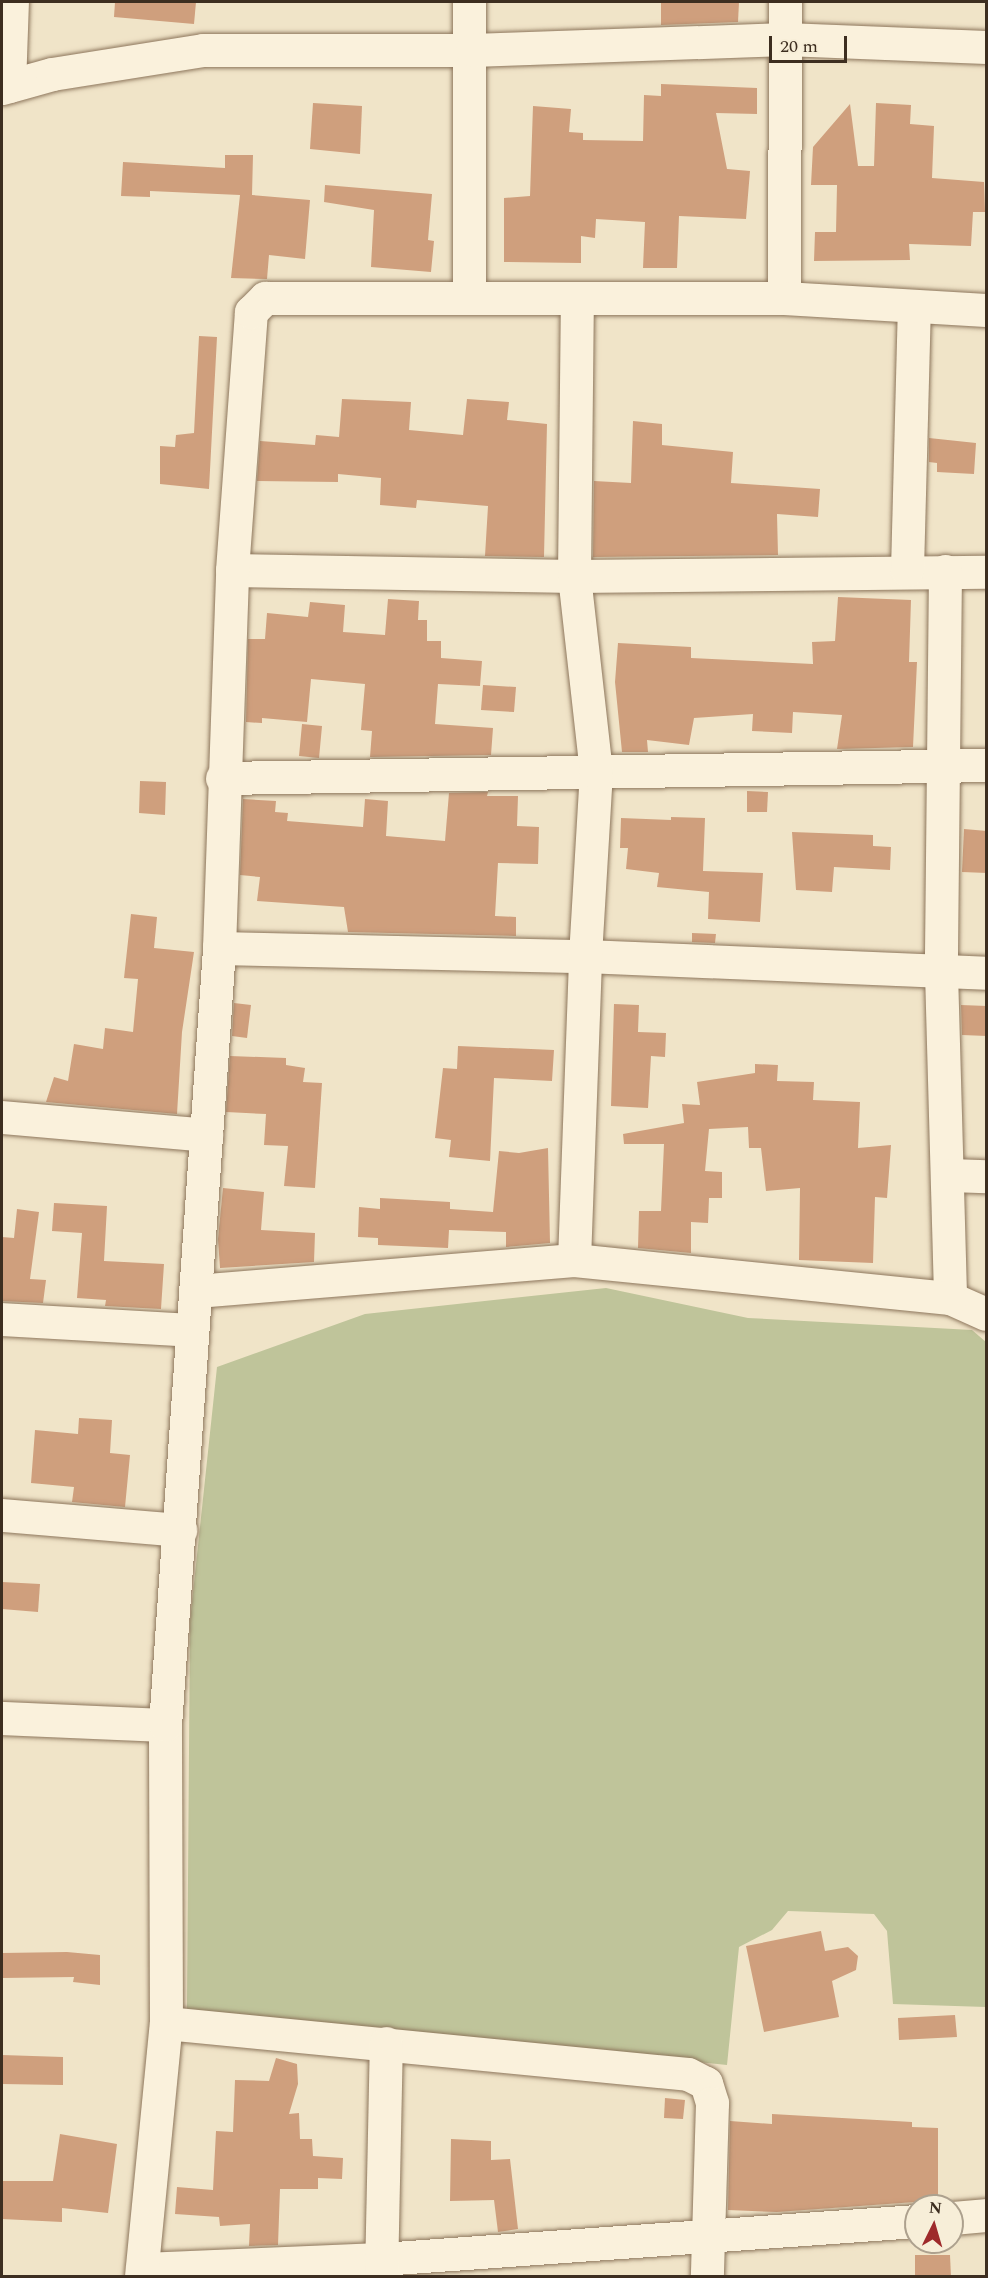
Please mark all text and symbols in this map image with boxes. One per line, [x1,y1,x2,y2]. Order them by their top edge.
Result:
scale bar [772,24,850,62]
text: 20 m [780,33,818,60]
north arrow [904,2194,964,2254]
text: N [928,2196,943,2221]

